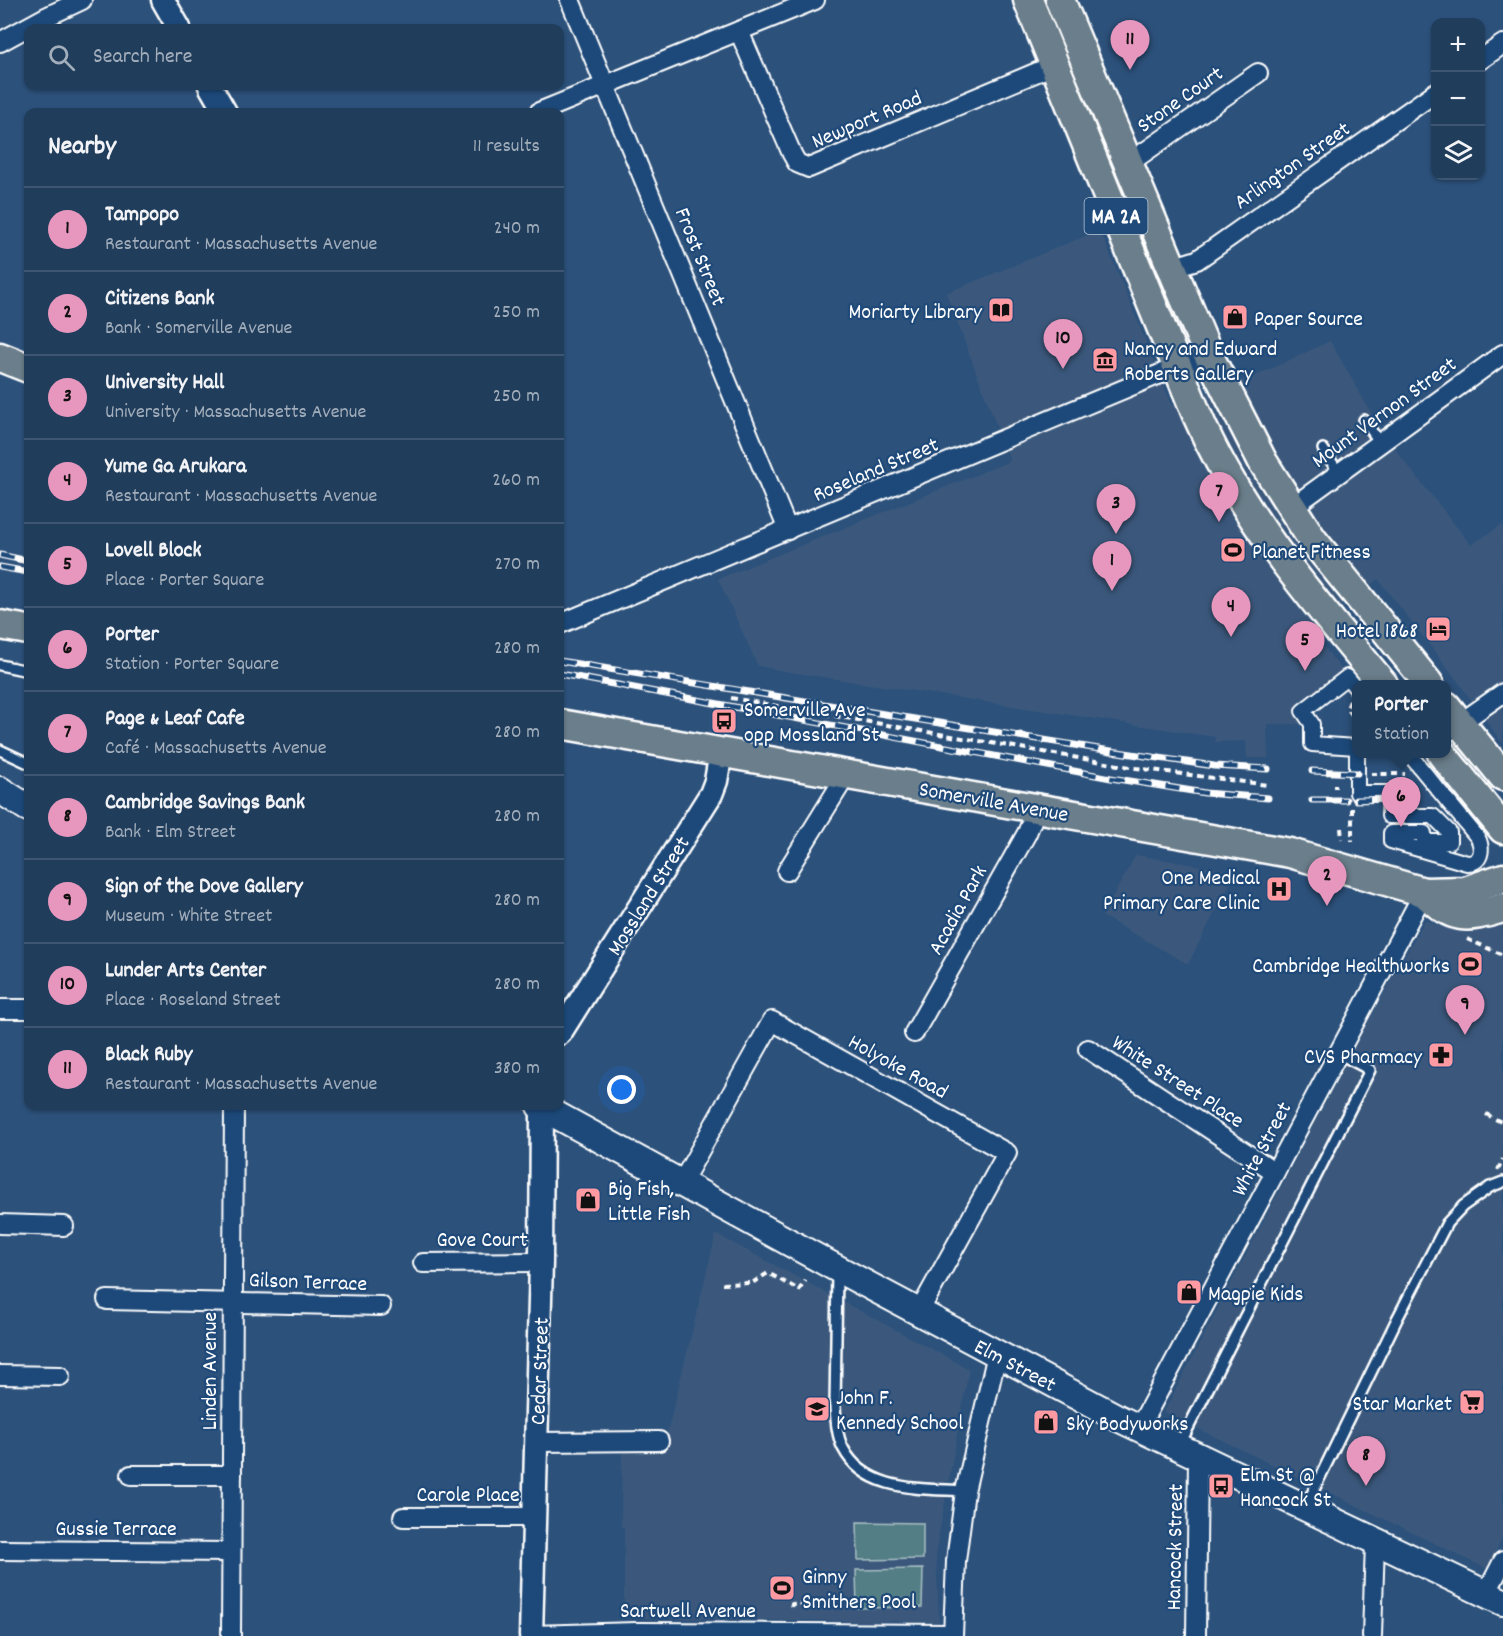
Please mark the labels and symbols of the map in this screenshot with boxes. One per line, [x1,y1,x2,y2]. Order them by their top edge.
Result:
pin: 11 [1110,20,1150,70]
street label: Stone Court [1132,60,1230,142]
street label: Newport Road [807,84,927,158]
street label: Arlington Street [1228,115,1358,219]
road number: MA 2A [1084,198,1148,234]
street label: Frost Street [665,203,733,311]
library icon: Moriarty Library [986,295,1016,325]
place label: Moriarty Library [848,298,983,329]
shop icon: Paper Source [1220,302,1250,332]
place label: Paper Source [1254,305,1363,336]
pin: 10 [1044,320,1082,369]
place label: Nancy and Edward Roberts Gallery [1124,335,1277,391]
museum icon: Nancy and Edward Roberts Gallery [1090,345,1120,375]
street label: Mount Vernon Street [1306,351,1464,477]
street label: Roseland Street [809,431,944,512]
pin: 7 [1200,472,1238,522]
pin: 3 [1096,484,1136,534]
sports icon: Planet Fitness [1218,535,1248,565]
place label: Planet Fitness [1252,538,1371,569]
pin: 1 [1092,542,1132,591]
pin: 4 [1212,588,1250,637]
hotel icon: Hotel 1868 [1423,614,1453,644]
place label: Hotel 1868 [1336,617,1418,648]
pin: 5 [1286,622,1324,671]
place label: Somerville Ave opp Mossland St [744,696,879,752]
bus stop icon: Somerville Ave opp Mossland St [709,706,739,736]
street label: Somerville Avenue [916,775,1070,832]
pin: 6 [1382,778,1420,827]
street label: Mossland Street [601,831,699,963]
pin: 2 [1308,856,1346,906]
street label: Acadia Park [922,860,996,961]
place label: One Medical Primary Care Clinic [1103,864,1260,920]
hospital icon: One Medical Primary Care Clinic [1264,874,1294,904]
sports icon: Cambridge Healthworks [1455,949,1485,979]
place label: Cambridge Healthworks [1252,952,1450,983]
pin: 9 [1446,986,1484,1035]
street label: Holyoke Road [842,1028,953,1108]
street label: White Street Place [1105,1029,1249,1137]
pharmacy icon: CVS Pharmacy [1426,1040,1456,1070]
place label: CVS Pharmacy [1304,1043,1423,1074]
your location [607,1075,636,1104]
street label: White Street [1225,1097,1301,1202]
place label: Big Fish, Little Fish [608,1175,690,1231]
shop icon: Big Fish, Little Fish [573,1185,603,1215]
street label: Gove Court [436,1226,528,1257]
street label: Gilson Terrace [248,1266,368,1301]
shop icon: Magpie Kids [1174,1277,1204,1307]
place label: Magpie Kids [1208,1280,1304,1311]
street label: Linden Avenue [196,1312,227,1430]
street label: Cedar Street [524,1317,559,1426]
street label: Elm Street [968,1333,1061,1402]
place label: John F. Kennedy School [836,1384,964,1440]
supermarket icon: Star Market [1457,1387,1487,1417]
place label: Star Market [1352,1390,1452,1421]
school or university icon: John F. Kennedy School [802,1394,832,1424]
shop icon: Sky Bodyworks [1031,1407,1061,1437]
place label: Sky Bodyworks [1066,1410,1189,1441]
pin: 8 [1346,1436,1386,1486]
place label: Elm St @ Hancock St [1240,1461,1331,1517]
bus stop icon: Elm St @ Hancock St [1206,1471,1236,1501]
street label: Carole Place [416,1481,520,1512]
street label: Hancock Street [1160,1483,1193,1611]
street label: Gussie Terrace [55,1515,177,1546]
place label: Ginny Smithers Pool [802,1563,916,1619]
sports icon: Ginny Smithers Pool [767,1573,797,1603]
street label: Sartwell Avenue [620,1597,756,1628]

